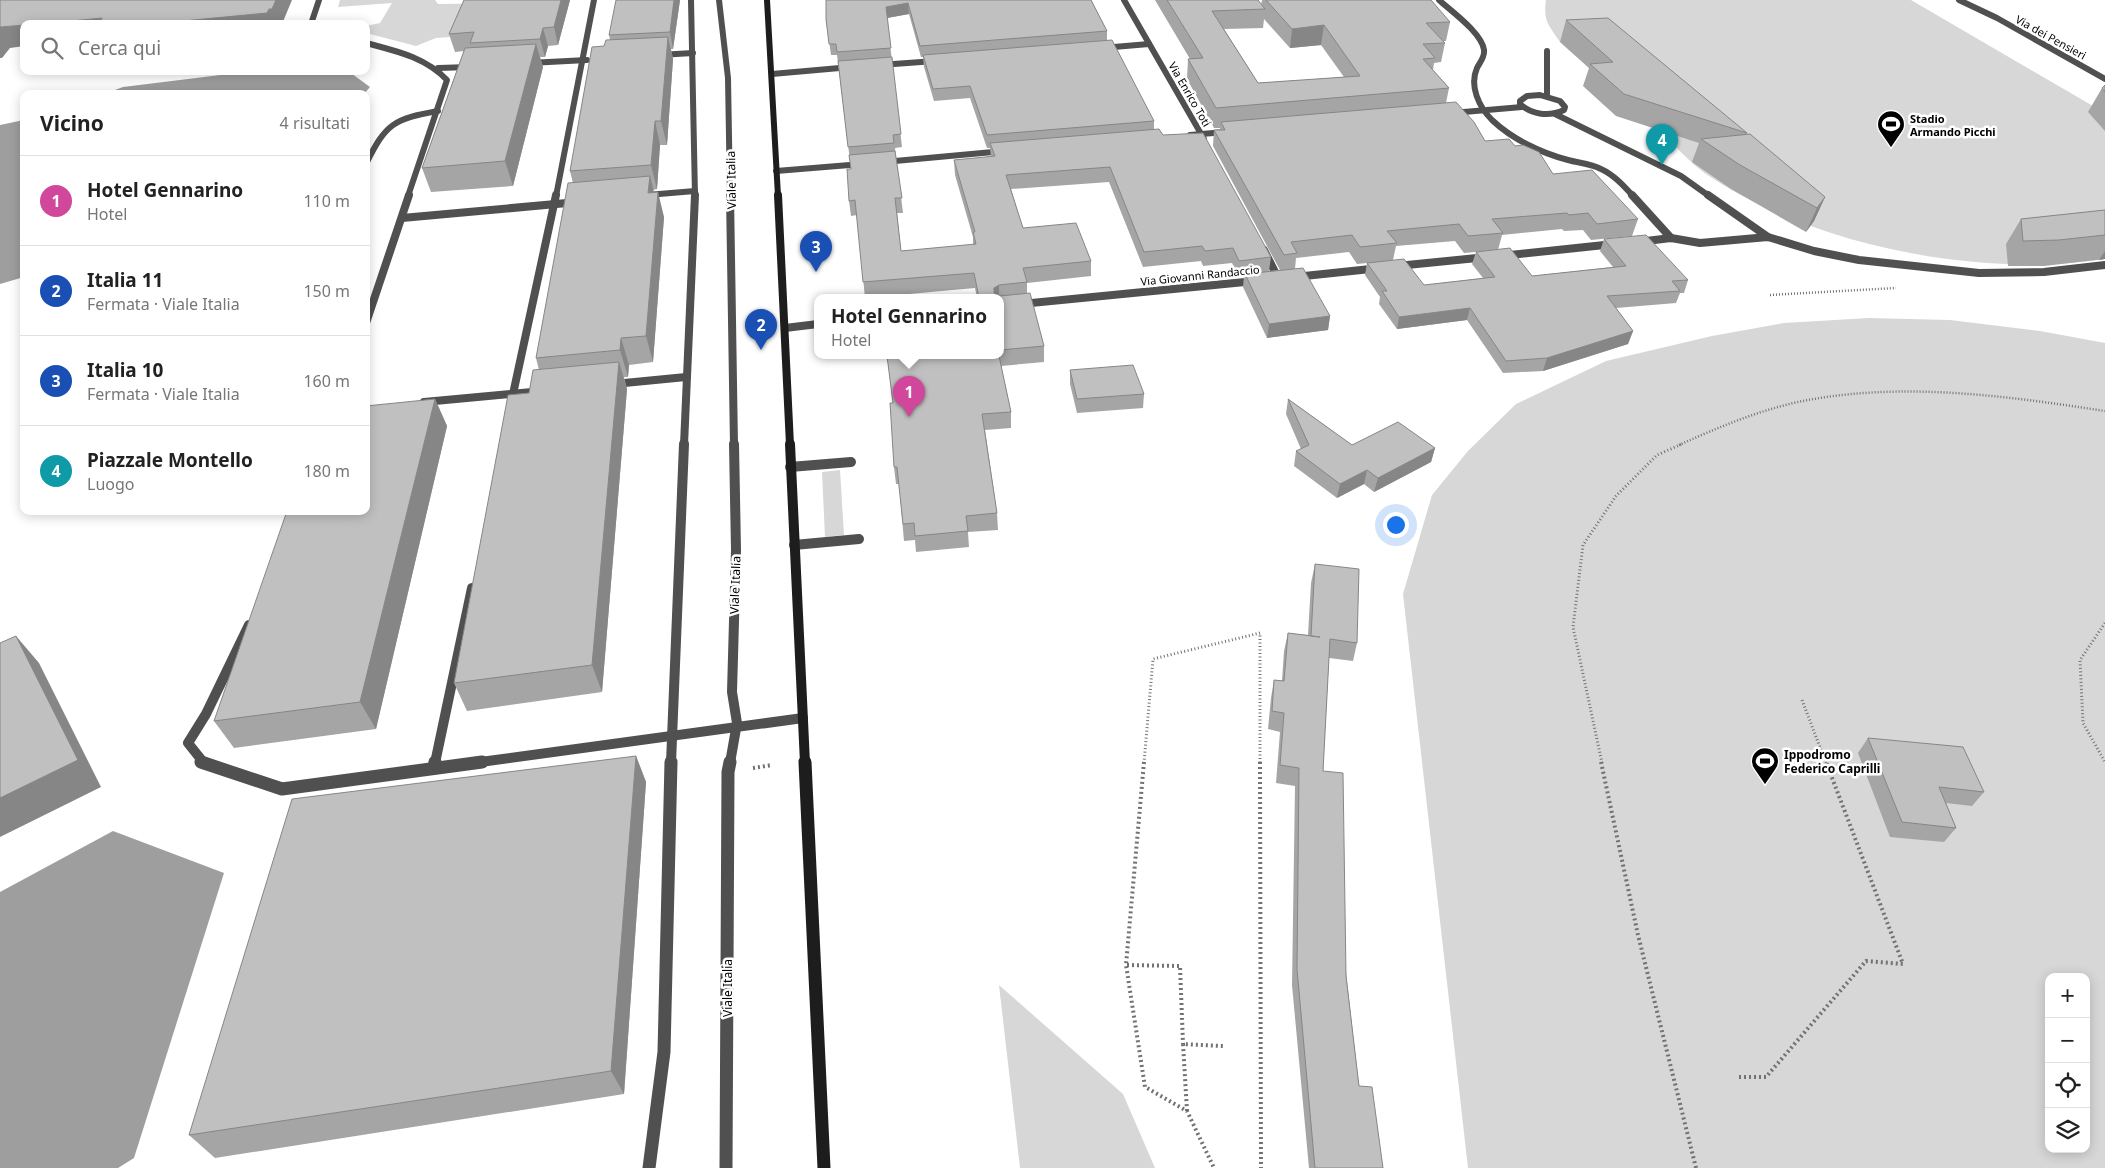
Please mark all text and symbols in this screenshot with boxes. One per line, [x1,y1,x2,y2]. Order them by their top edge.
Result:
street label: Via dei Pensieri [2013,11,2089,63]
search box [20,20,370,75]
icon: search [38,34,66,62]
text: Cerca qui [78,35,161,61]
street label: Via Enrico Toti [1165,59,1215,129]
text: Vicino [40,109,104,137]
sports icon: Stadio Armando Picchi [1876,109,1906,148]
place label: Stadio Armando Picchi [1910,111,1996,139]
text: 4 risultati [280,112,350,134]
pin: 4 [1646,124,1678,165]
street label: Viale Italia [722,151,740,209]
text: Hotel Gennarino [87,177,243,203]
text: 1 [51,190,61,212]
text: 110 m [303,190,350,212]
text: Hotel [87,203,127,225]
pin: 3 [800,231,832,272]
street label: Via Giovanni Randaccio [1140,261,1261,289]
text: Italia 11 [87,267,163,293]
text: 2 [51,280,61,302]
text: 150 m [303,280,350,302]
text: Fermata · Viale Italia [87,293,240,315]
popup [814,294,1004,359]
text: Hotel Gennarino [831,303,987,329]
pin: 2 [745,309,777,350]
text: Hotel [831,329,871,351]
text: Italia 10 [87,357,163,383]
text: 3 [51,370,61,392]
text: 160 m [303,370,350,392]
pin: 1 [893,376,925,417]
text: Fermata · Viale Italia [87,383,240,405]
text: Piazzale Montello [87,447,253,473]
text: 4 [51,460,61,482]
text: 180 m [303,460,350,482]
text: Luogo [87,473,134,495]
your location [1383,512,1409,538]
street label: Viale Italia [725,556,745,614]
sports icon: Ippodromo Federico Caprilli [1750,746,1780,785]
place label: Ippodromo Federico Caprilli [1784,746,1880,777]
street label: Viale Italia [719,959,736,1017]
map controls [2045,973,2090,1153]
button: + [2045,973,2090,1018]
button: − [2045,1018,2090,1063]
button: locate [2045,1063,2090,1108]
button: layers [2045,1108,2090,1153]

